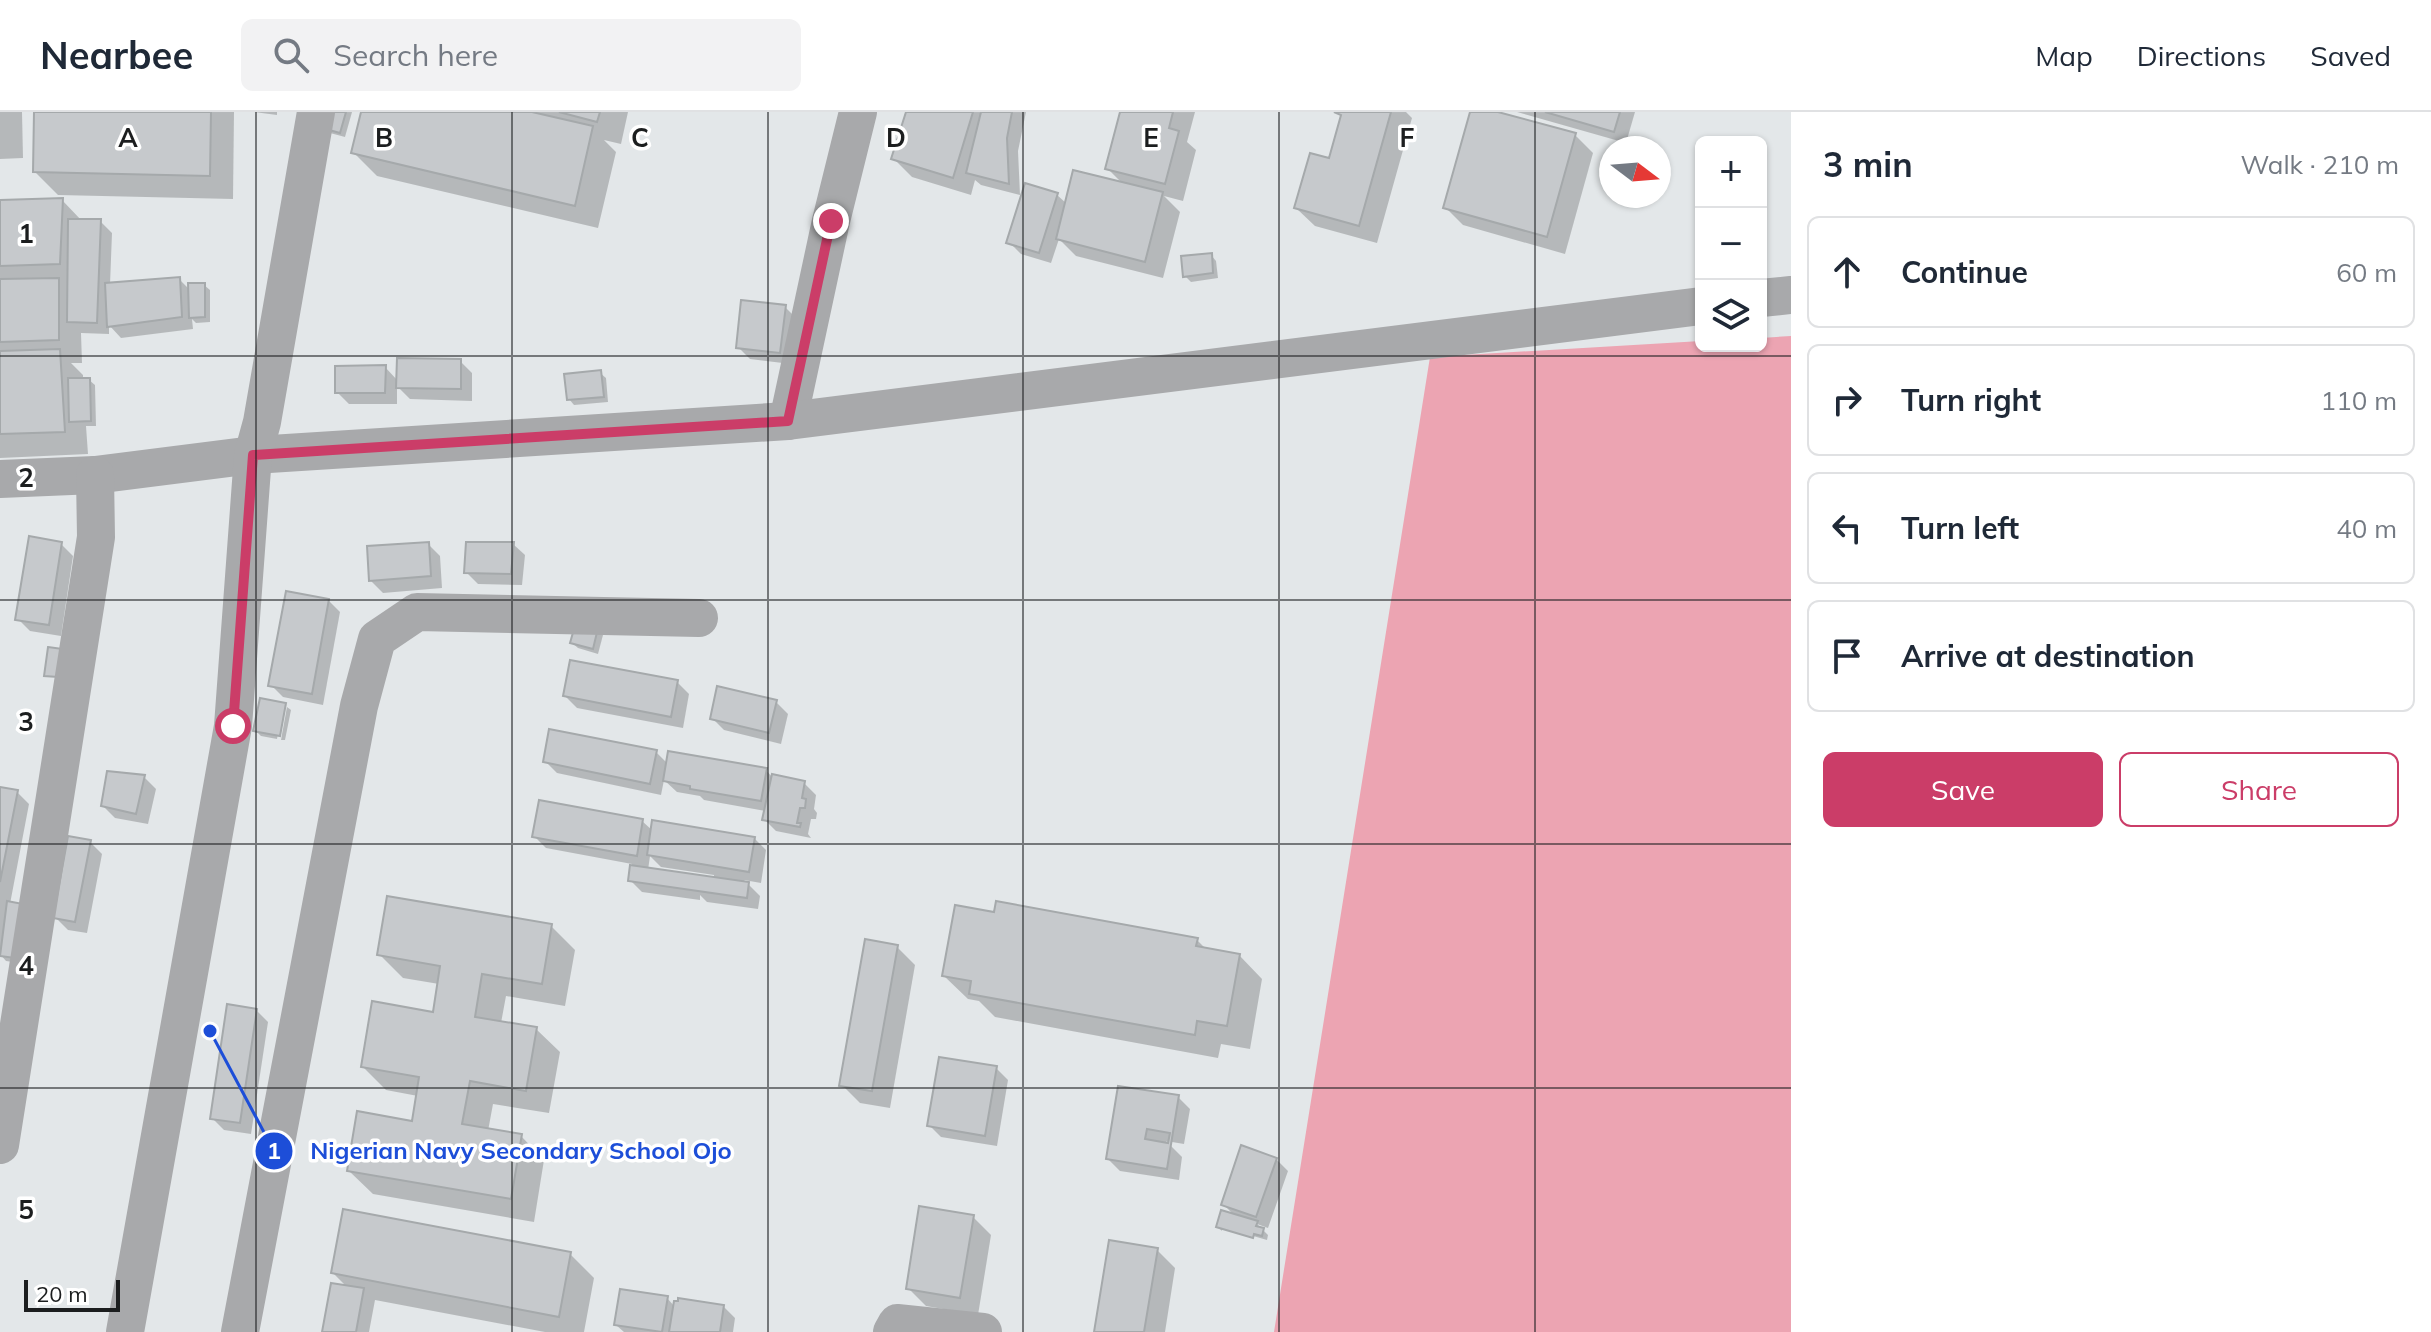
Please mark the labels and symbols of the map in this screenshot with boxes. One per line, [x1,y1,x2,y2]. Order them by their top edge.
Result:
text: A [118,121,138,154]
text: B [375,121,393,154]
text: C [631,121,649,154]
text: D [886,121,906,154]
text: E [1143,121,1159,154]
text: F [1400,121,1415,154]
north arrow [1599,136,1671,208]
route end [813,203,849,239]
text: 1 [18,217,34,250]
text: 2 [18,461,34,494]
text: 3 [18,705,34,738]
route start [215,708,251,744]
text: 4 [18,949,34,982]
callout: Nigerian Navy Secondary School Ojo [254,1127,748,1175]
text: 1 [267,1135,281,1165]
text: Nigerian Navy Secondary School Ojo [310,1135,732,1165]
text: 5 [18,1193,34,1226]
scale bar [24,1276,120,1312]

